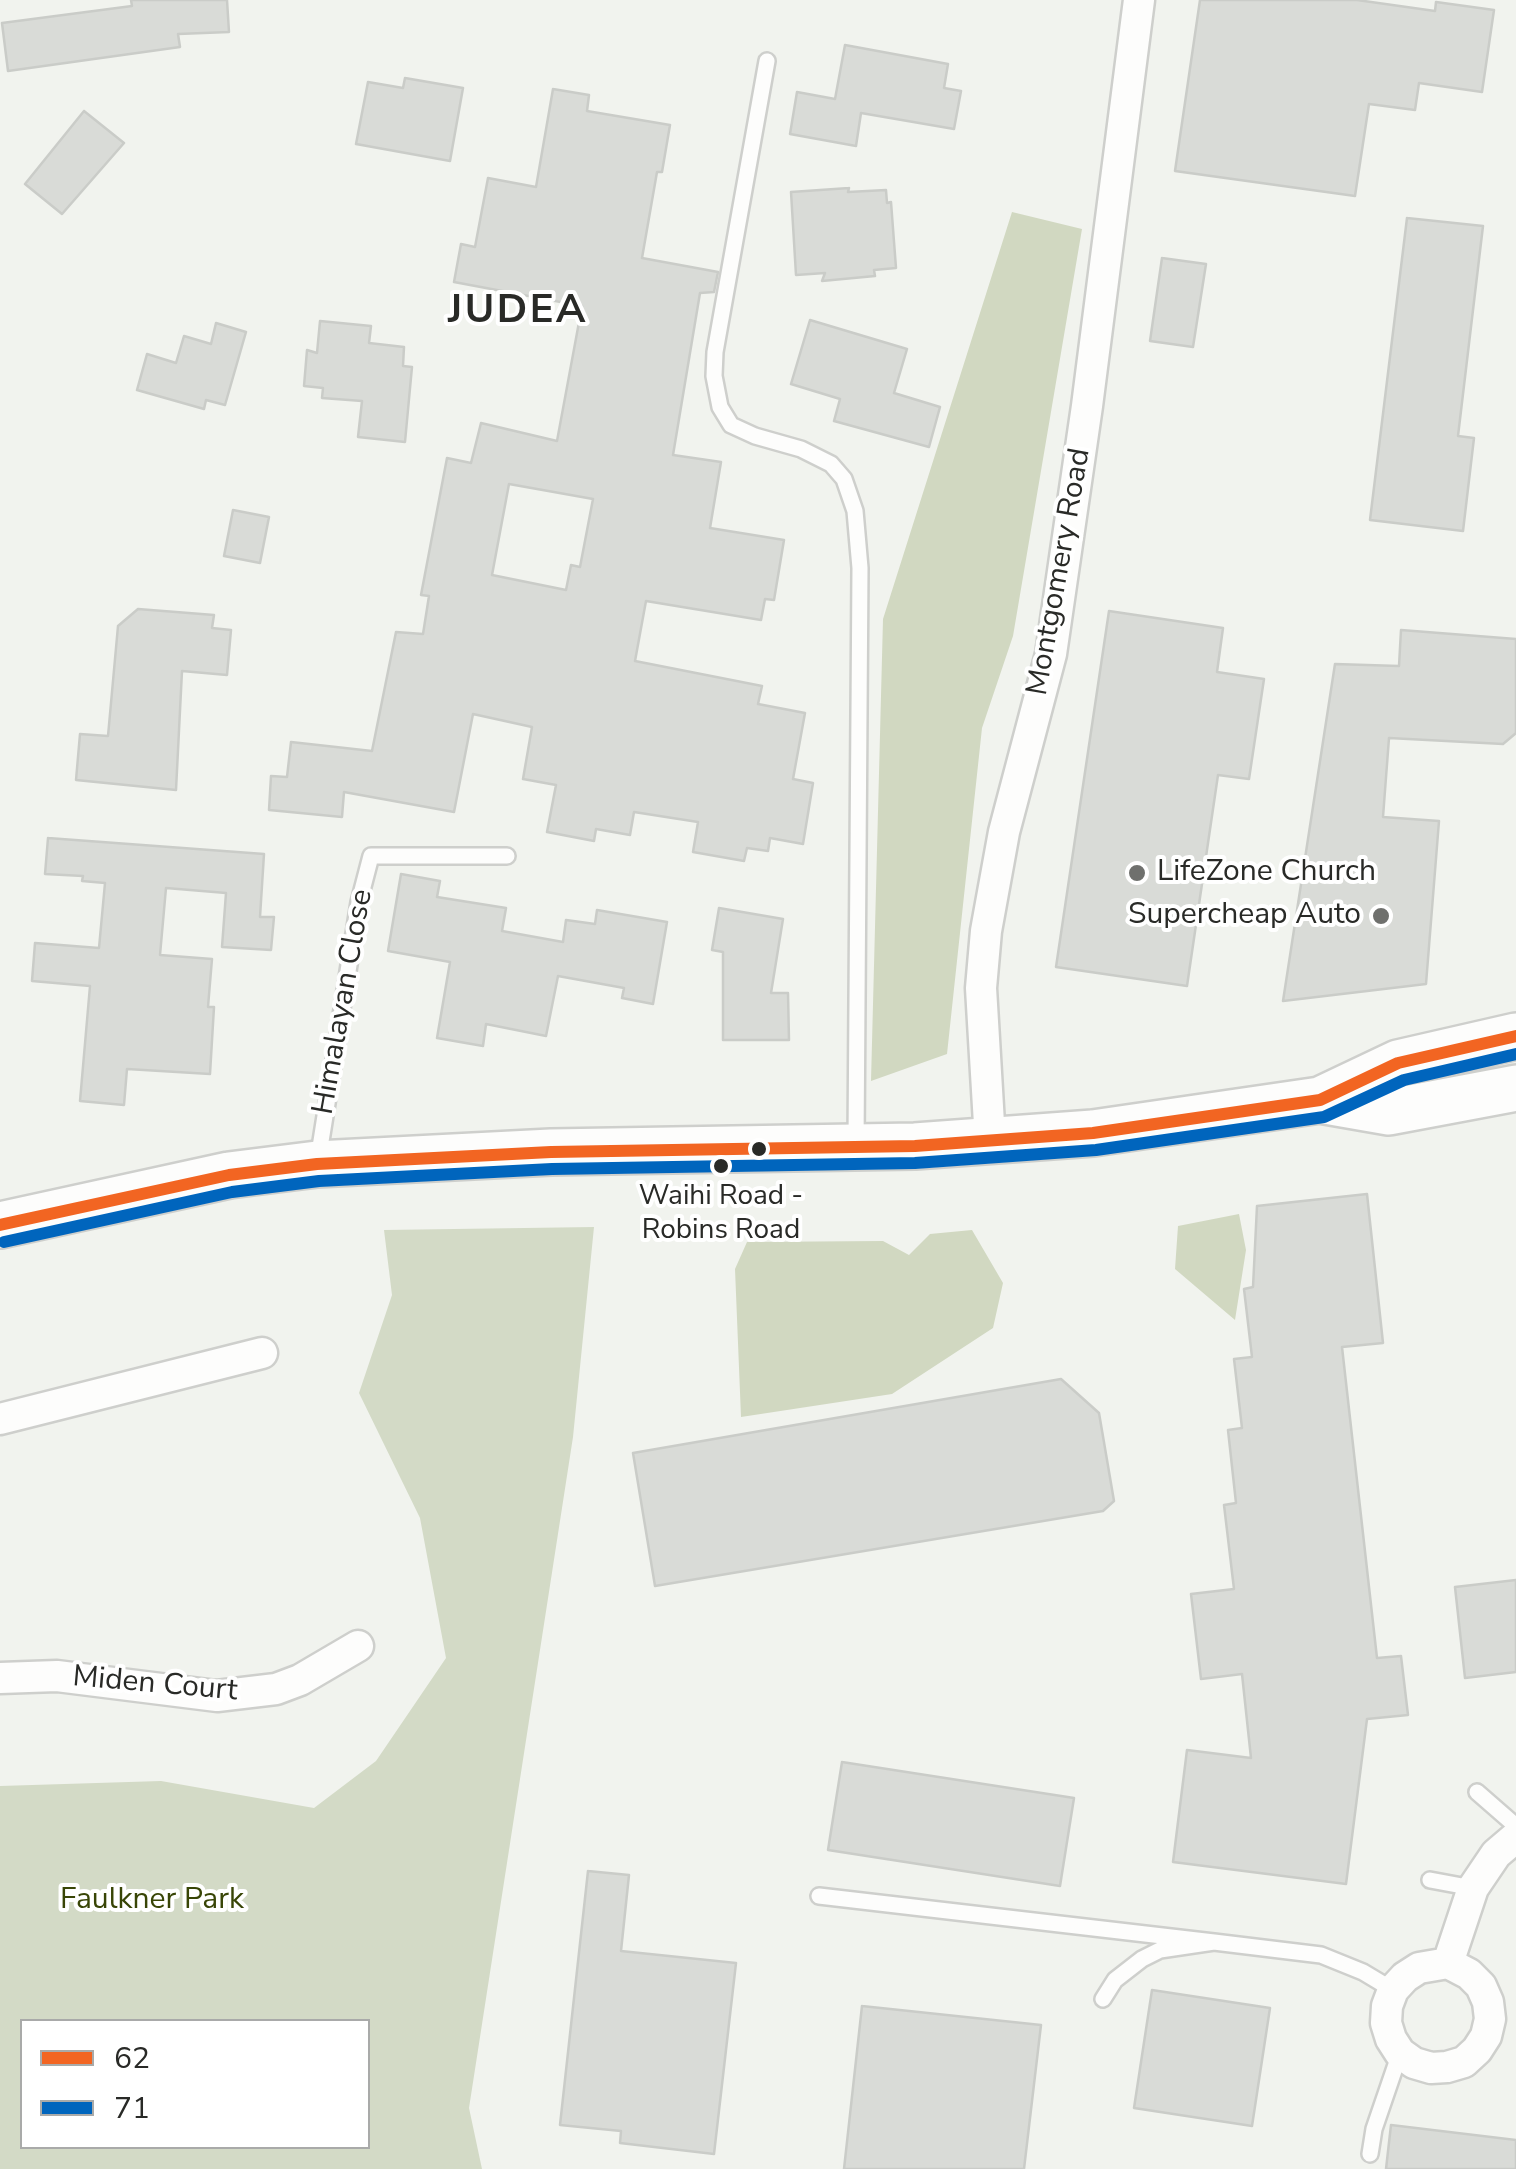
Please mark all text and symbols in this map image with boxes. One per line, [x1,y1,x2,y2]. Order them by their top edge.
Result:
district label: JUDEA [448,288,588,336]
street label: Montgomery Road [1021,446,1099,698]
place label: LifeZone Church [1157,855,1376,891]
marker: LifeZone Church [1126,862,1148,884]
street label: Himalayan Close [306,887,382,1117]
place label: Supercheap Auto [1128,898,1361,934]
marker: Supercheap Auto [1370,905,1392,927]
unlabelled marker [749,1139,769,1159]
marker: Waihi Road - Robins Road [711,1156,731,1176]
place label: Waihi Road - Robins Road [639,1180,803,1246]
street label: Miden Court [71,1660,239,1710]
park label: Faulkner Park [60,1883,244,1919]
legend [20,2019,370,2149]
text: 62 [114,2038,150,2079]
text: 71 [114,2088,150,2129]

